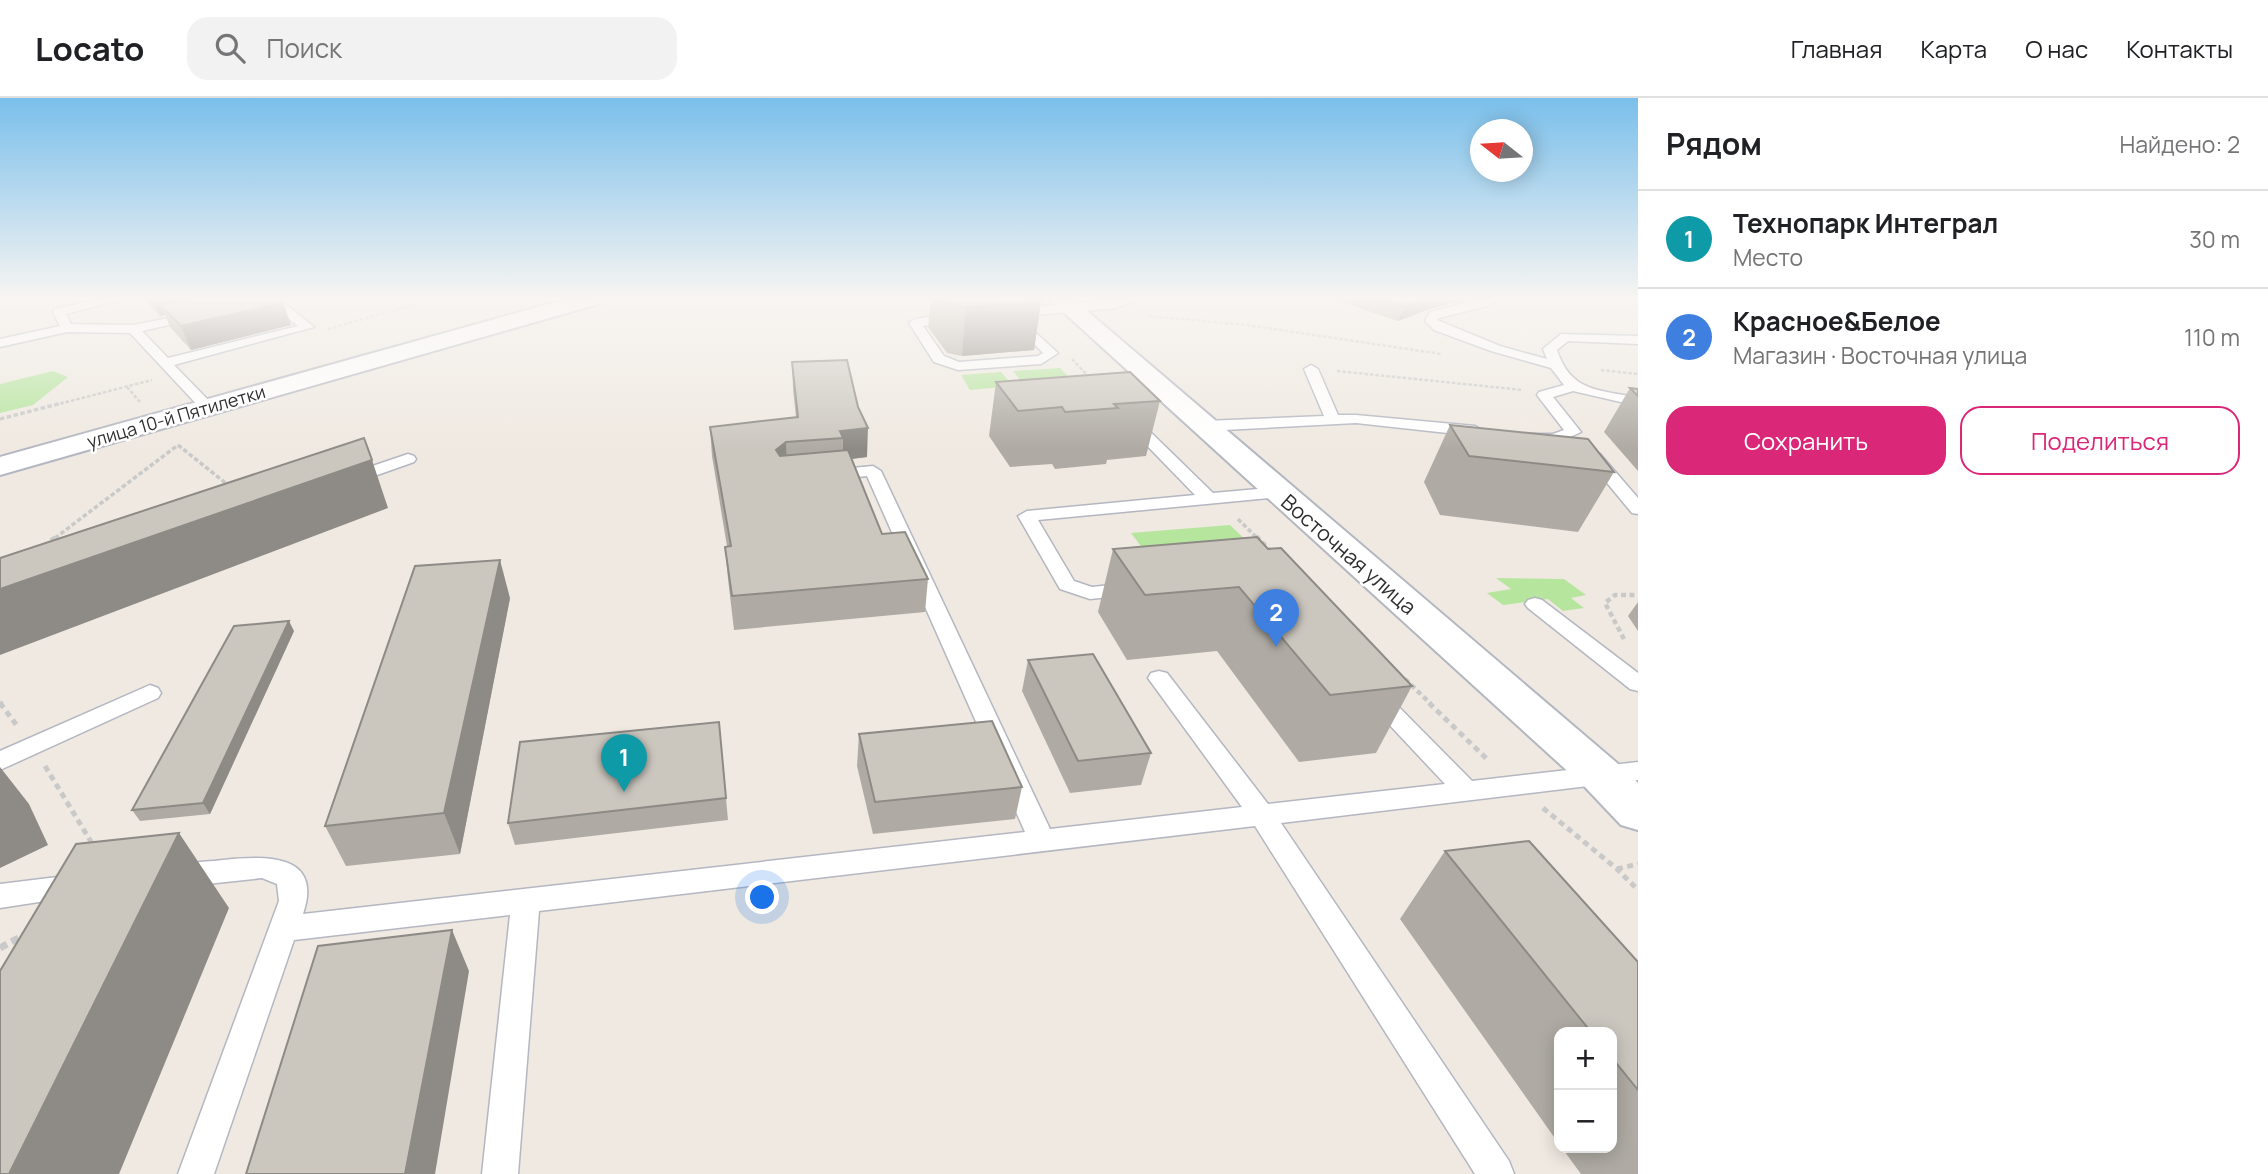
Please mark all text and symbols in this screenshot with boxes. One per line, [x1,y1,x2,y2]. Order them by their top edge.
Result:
search box [187,17,677,80]
text: Locato [35,26,145,71]
icon: search [211,29,249,67]
text: Поиск [267,30,342,66]
text: Главная [1791,32,1882,65]
text: Карта [1920,32,1987,65]
text: О нас [2025,32,2088,65]
text: Контакты [2126,32,2233,65]
north arrow [1470,119,1533,182]
text: Рядом [1666,123,1762,164]
text: Найдено: 2 [2119,128,2240,160]
text: Технопарк Интеграл [1733,205,1998,241]
text: 1 [1684,223,1694,255]
text: 30 m [2189,223,2240,255]
text: Место [1733,241,1803,273]
text: Красное&Белое [1733,303,1941,339]
text: 2 [1682,321,1696,353]
text: 110 m [2184,321,2240,353]
text: Магазин · Восточная улица [1733,339,2027,371]
street label: улица 10-й Пятилетки [84,379,268,453]
button: Сохранить [1666,406,1946,475]
button: Поделиться [1960,406,2240,475]
street label: Восточная улица [1276,488,1422,620]
pin: 2 [1253,589,1299,647]
pin: 1 [601,734,647,792]
your location [745,880,779,914]
map controls [1554,1027,1617,1153]
button: + [1554,1027,1617,1090]
button: − [1554,1090,1617,1153]

